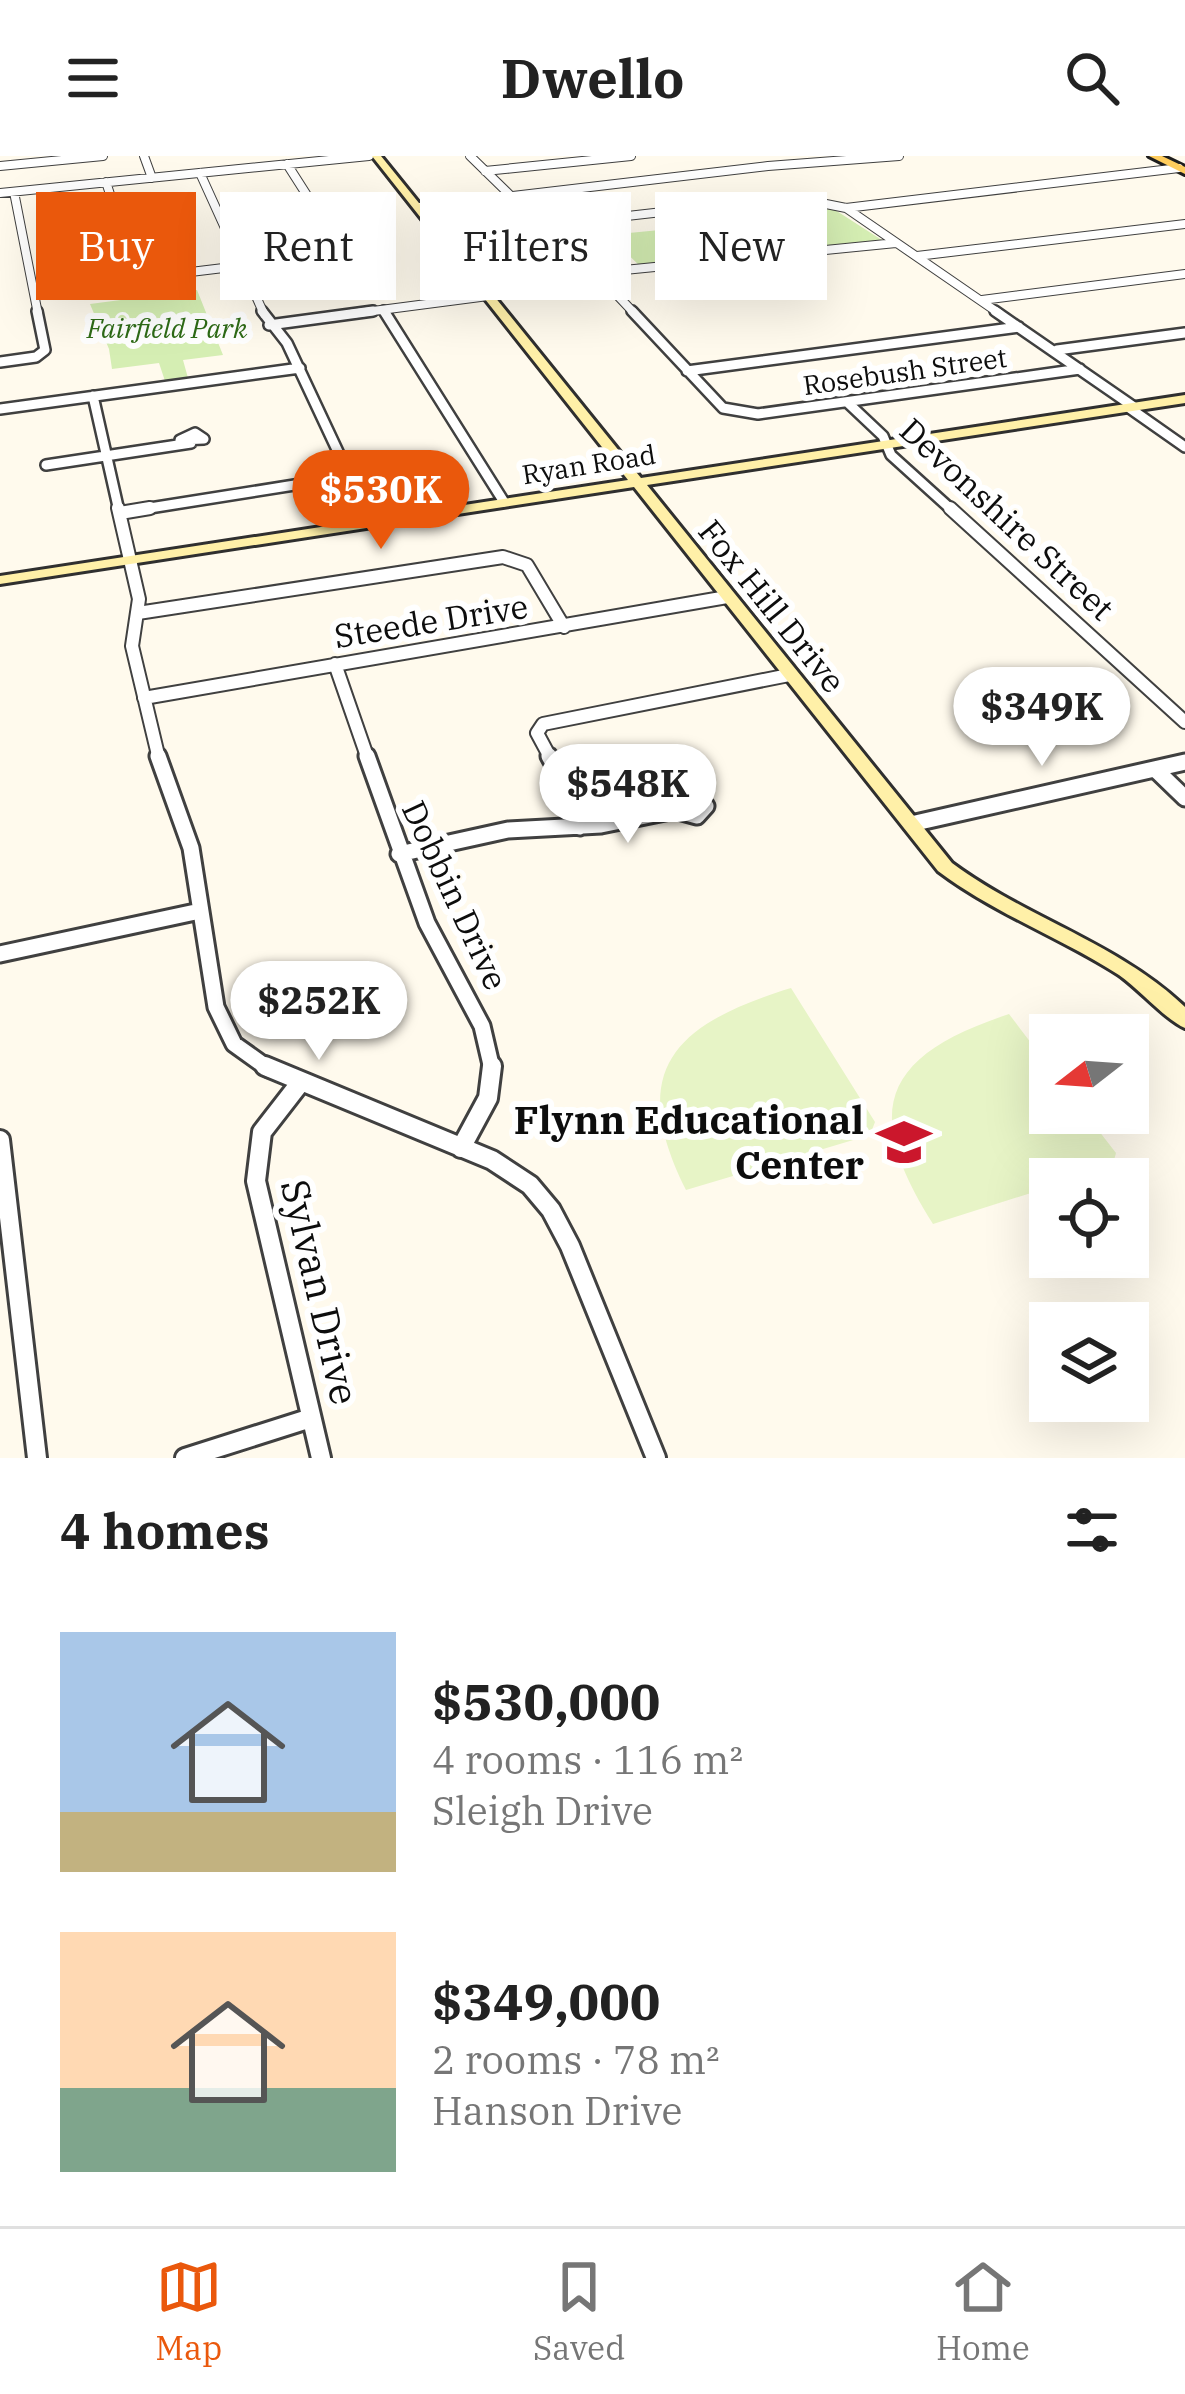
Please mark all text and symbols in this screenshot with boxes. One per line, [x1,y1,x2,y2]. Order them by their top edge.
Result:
text: Dwello [501,43,684,113]
icon: menu [60,45,126,111]
icon: search [1059,45,1125,111]
chip: Buy [36,192,196,300]
chip: Rent [220,192,396,300]
chip: Filters [420,192,631,300]
chip: New [655,192,827,300]
park label: Fairfield Park [86,310,248,345]
street label: Rosebush Street [801,339,1009,402]
street label: Devonshire Street [891,408,1124,629]
street label: Ryan Road [519,436,658,491]
pin: $530K [297,450,465,552]
text: $530K [319,463,443,514]
street label: Fox Hill Drive [689,510,855,701]
street label: Steede Drive [331,584,531,657]
pin: $349K [958,667,1126,769]
text: $349K [980,680,1104,731]
pin: $548K [544,744,712,846]
text: $548K [566,757,690,808]
street label: Dobbin Drive [393,793,518,996]
pin: $252K [235,961,403,1063]
text: $252K [257,974,381,1025]
north arrow [1029,1014,1149,1134]
map controls [1029,1014,1149,1422]
place label: Flynn Educational Center [514,1094,864,1190]
school or university icon: Flynn Educational Center [875,1113,933,1171]
button: locate [1029,1158,1149,1278]
street label: Sylvan Drive [270,1174,371,1409]
button: layers [1029,1302,1149,1422]
text: 4 homes [60,1497,270,1563]
icon: filters [1059,1497,1125,1563]
text: $530,000 [432,1668,660,1734]
icon: home [156,1680,300,1824]
text: 4 rooms · 116 m² [432,1734,743,1785]
text: Sleigh Drive [432,1785,653,1836]
text: $349,000 [432,1968,660,2034]
icon: home [156,1980,300,2124]
text: 2 rooms · 78 m² [432,2034,720,2085]
text: Hanson Drive [432,2085,682,2136]
tab: Map [155,2254,222,2369]
tab: Saved [533,2254,625,2369]
tab: Home [936,2254,1030,2369]

